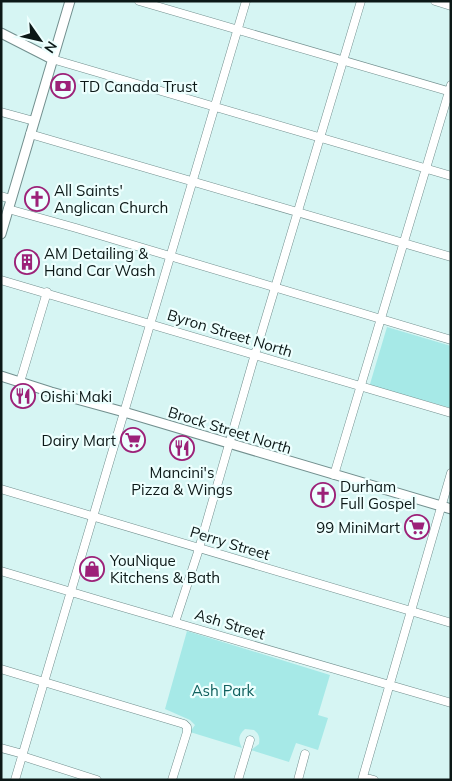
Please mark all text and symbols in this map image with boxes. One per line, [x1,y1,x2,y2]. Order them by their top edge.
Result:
north arrow [15,15,65,65]
text: N [40,38,61,57]
bank icon: TD Canada Trust [50,73,76,99]
place label: TD Canada Trust [80,77,198,96]
place label: All Saints' Anglican Church [54,181,168,217]
church icon: All Saints' Anglican Church [24,186,50,212]
place label: AM Detailing & Hand Car Wash [44,244,156,280]
building icon: AM Detailing & Hand Car Wash [14,249,40,275]
street label: Byron Street North [165,305,295,361]
restaurant icon: Oishi Maki [10,383,36,409]
place label: Oishi Maki [40,387,112,406]
street label: Brock Street North [166,402,294,458]
supermarket icon: Dairy Mart [120,427,146,453]
place label: Dairy Mart [41,431,116,450]
restaurant icon: Mancini's Pizza & Wings [169,435,195,461]
place label: Mancini's Pizza & Wings [131,463,233,499]
place label: Durham Full Gospel [340,477,416,513]
church icon: Durham Full Gospel [310,482,336,508]
supermarket icon: 99 MiniMart [404,514,430,540]
place label: 99 MiniMart [316,518,400,537]
street label: Perry Street [188,522,272,564]
place label: YouNique Kitchens & Bath [109,551,220,587]
shop icon: YouNique Kitchens & Bath [79,556,105,582]
street label: Ash Street [193,604,267,644]
park label: Ash Park [192,681,255,700]

